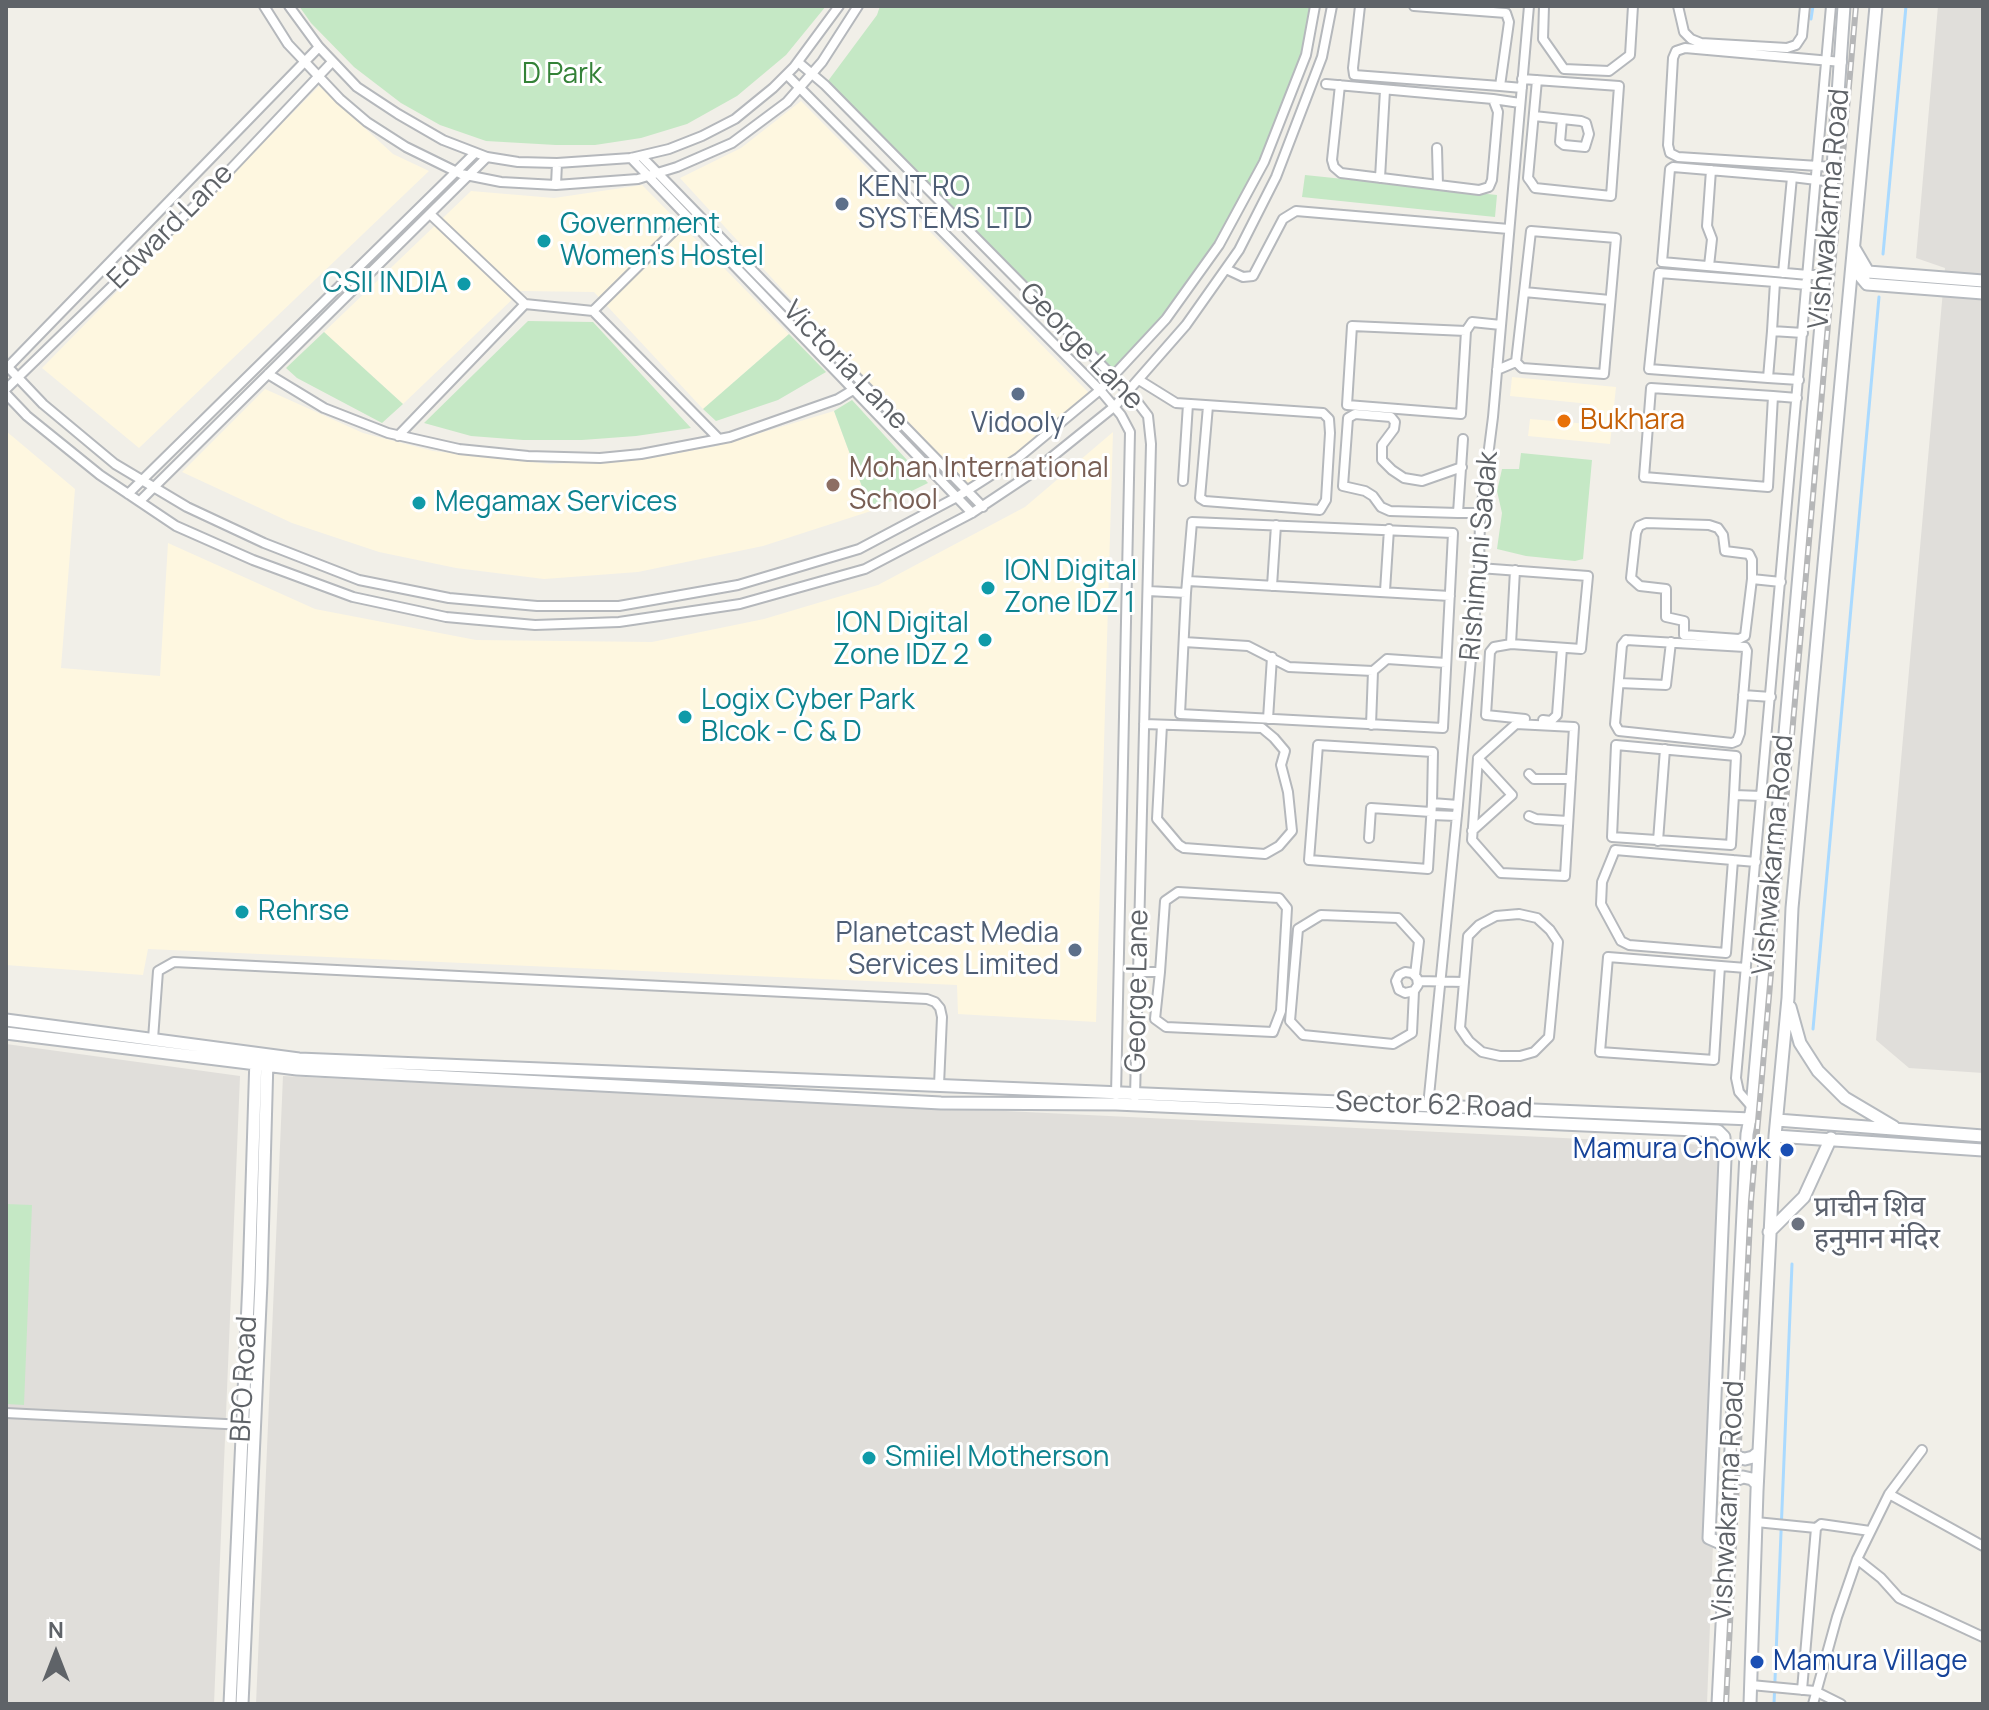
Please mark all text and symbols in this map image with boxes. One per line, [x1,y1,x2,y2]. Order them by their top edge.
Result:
park label: D Park [522,58,602,92]
street label: Vishwakarma Road [1803,87,1857,331]
street label: Edward Lane [101,157,241,297]
place label: KENT RO SYSTEMS LTD [858,171,1032,237]
marker: KENT RO SYSTEMS LTD [833,195,851,213]
place label: Government Women's Hostel [560,208,764,274]
marker: Government Women's Hostel [535,232,553,250]
place label: CSII INDIA [322,267,448,301]
marker: CSII INDIA [455,275,473,293]
street label: George Lane [1012,277,1150,417]
street label: Victoria Lane [775,295,915,437]
marker: Vidooly [1009,385,1027,403]
place label: Bukhara [1580,404,1685,438]
place label: Vidooly [971,407,1065,441]
marker: Bukhara [1555,412,1573,430]
street label: Rishimuni Sadak [1454,450,1506,662]
place label: Mohan International School [849,452,1109,518]
marker: Mohan International School [824,476,842,494]
place label: Megamax Services [435,486,677,520]
marker: Megamax Services [410,494,428,512]
place label: ION Digital Zone IDZ 1 [1004,555,1137,621]
marker: ION Digital Zone IDZ 1 [979,579,997,597]
place label: ION Digital Zone IDZ 2 [833,607,969,673]
marker: ION Digital Zone IDZ 2 [976,631,994,649]
place label: Logix Cyber Park Blcok - C & D [701,684,915,750]
marker: Logix Cyber Park Blcok - C & D [676,708,694,726]
street label: Vishwakarma Road [1747,733,1801,977]
place label: Rehrse [258,895,349,929]
marker: Rehrse [233,903,251,921]
street label: George Lane [1120,909,1156,1073]
place label: Planetcast Media Services Limited [835,917,1059,983]
marker: Planetcast Media Services Limited [1066,941,1084,959]
street label: Sector 62 Road [1335,1086,1533,1126]
place label: Mamura Chowk [1573,1133,1771,1167]
marker: Mamura Chowk [1778,1141,1796,1159]
place label: प्राचीन शिव हनुमान मंदिर [1814,1191,1940,1257]
marker: प्राचीन शिव हनुमान मंदिर [1789,1215,1807,1233]
street label: BPO Road [225,1315,265,1443]
street label: Vishwakarma Road [1706,1380,1752,1622]
place label: Smiiel Motherson [885,1441,1109,1475]
marker: Smiiel Motherson [860,1449,878,1467]
north arrow [16,1614,96,1694]
text: N [48,1615,64,1645]
place label: Mamura Village [1773,1645,1968,1679]
marker: Mamura Village [1748,1653,1766,1671]

